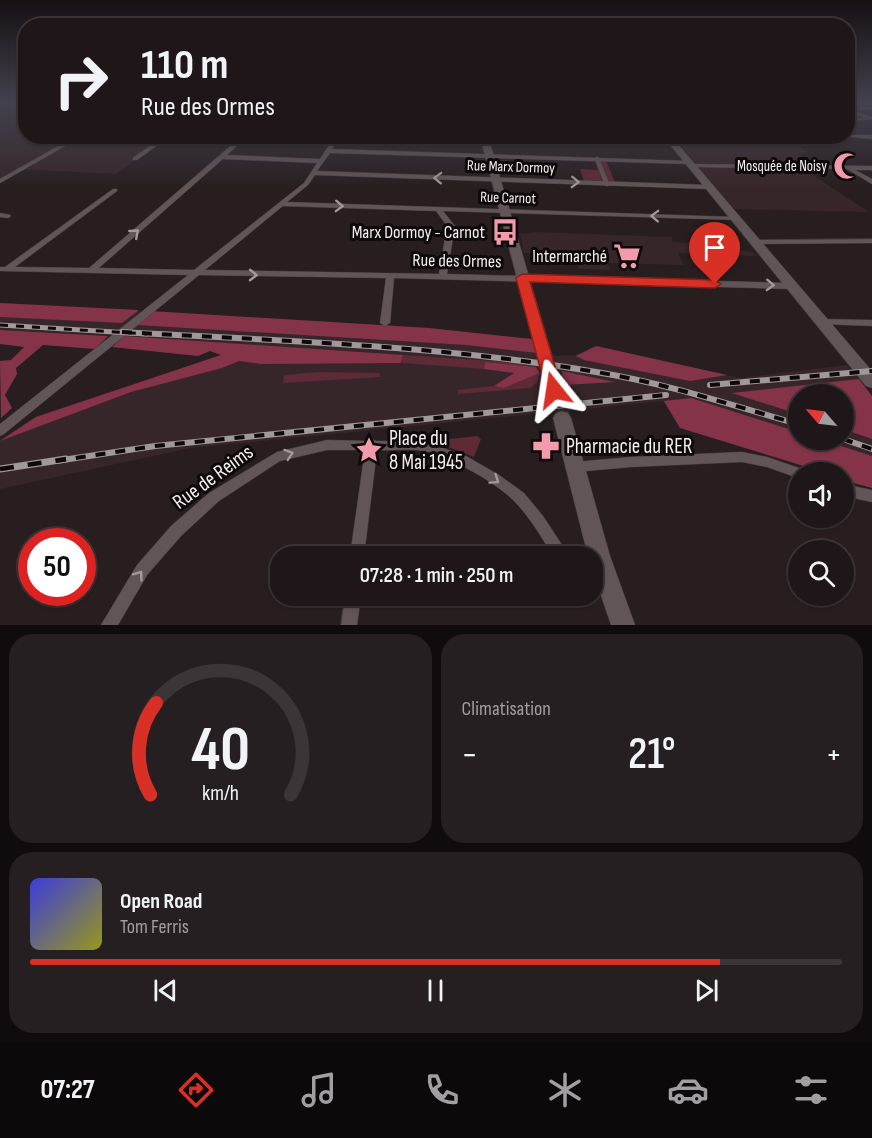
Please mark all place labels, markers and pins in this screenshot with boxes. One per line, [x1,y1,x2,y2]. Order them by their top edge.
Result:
mosque icon: Mosquée de Noisy [832,151,862,181]
place label: Mosquée de Noisy [737,157,827,176]
bus stop icon: Marx Dormoy - Carnot [490,217,520,247]
place label: Marx Dormoy - Carnot [352,222,486,243]
pin [689,222,740,284]
supermarket icon: Intermarché [612,241,642,271]
place label: Intermarché [532,246,607,267]
place label: Place du 8 Mai 1945 [389,426,463,475]
pharmacy icon: Pharmacie du RER [531,431,561,461]
place label: Pharmacie du RER [566,434,693,459]
place icon: Place du 8 Mai 1945 [354,435,384,465]

